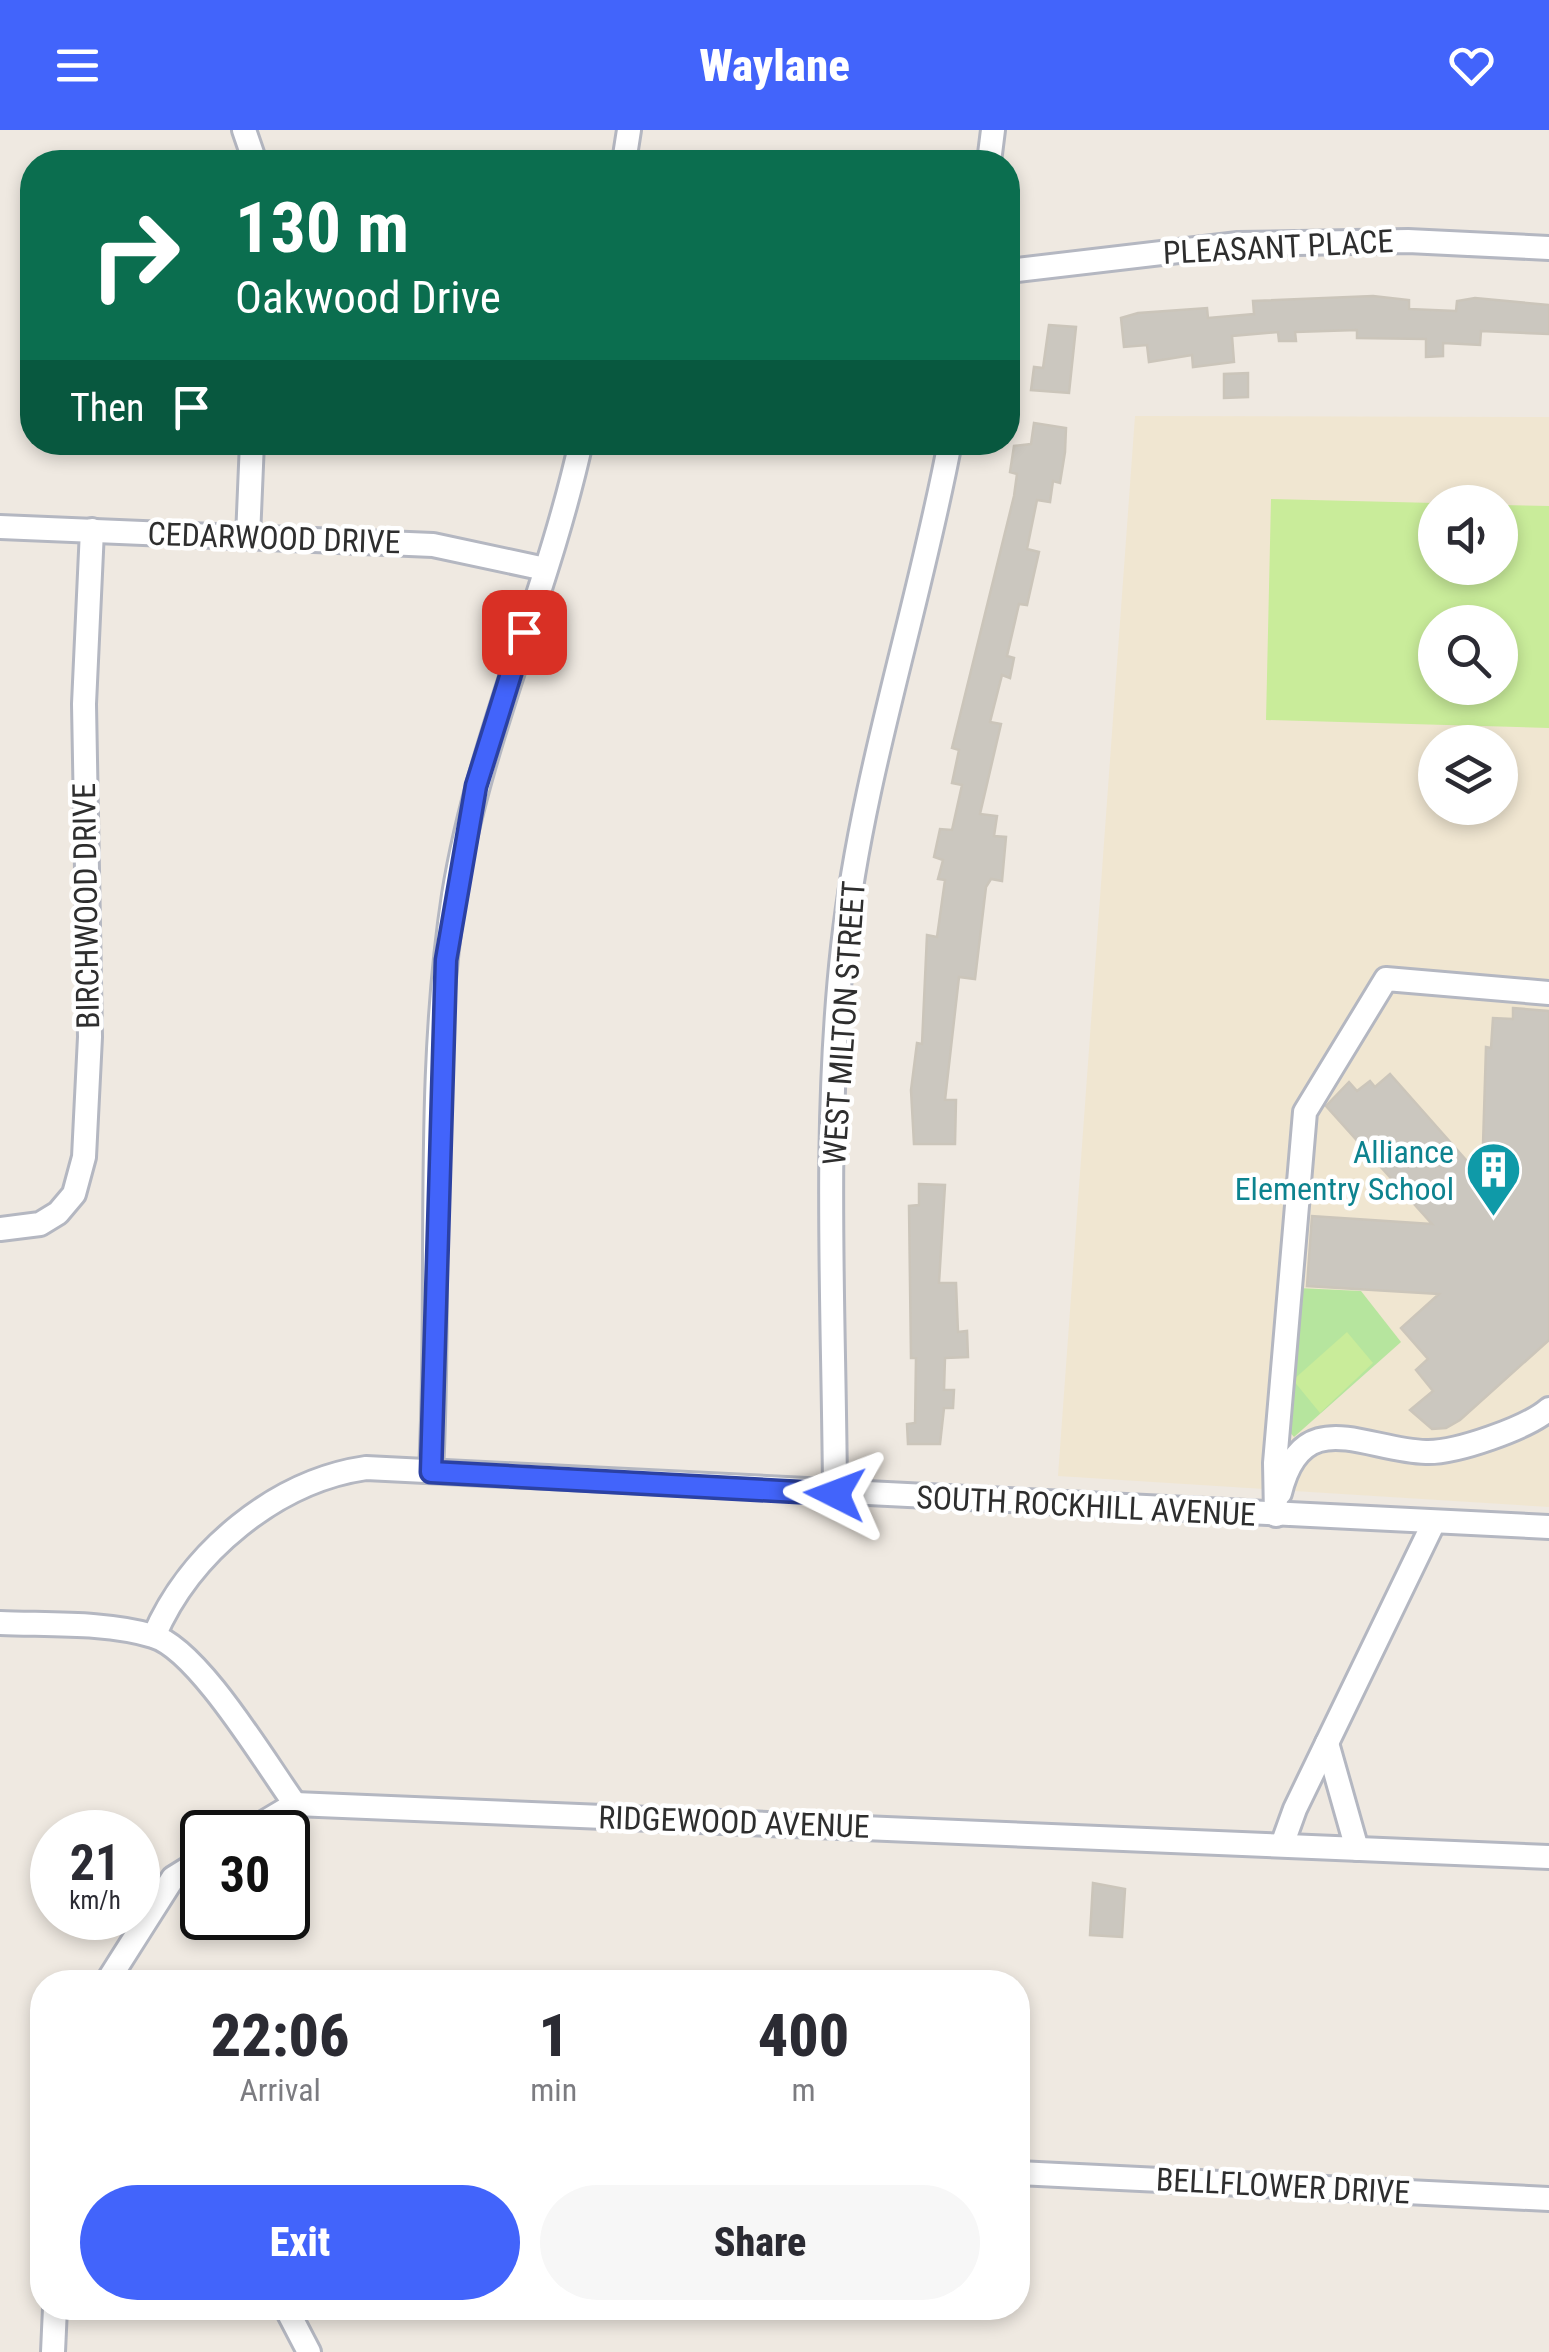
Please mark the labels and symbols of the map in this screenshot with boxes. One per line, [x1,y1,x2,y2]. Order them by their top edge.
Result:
street label: PLEASANT PLACE [1162,222,1394,272]
street label: CEDARWOOD DRIVE [147,515,401,561]
pin [482,590,567,675]
street label: BIRCHWOOD DRIVE [65,783,107,1029]
street label: WEST MILTON STREET [815,880,873,1166]
place label: Alliance Elementry School [1235,1133,1454,1208]
building icon: Alliance Elementry School [1463,1140,1523,1219]
position arrow [783,1442,887,1546]
street label: SOUTH ROCKHILL AVENUE [915,1478,1257,1534]
street label: RIDGEWOOD AVENUE [598,1798,870,1846]
speed limit sign: 30 [180,1810,310,1940]
street label: BELLFLOWER DRIVE [1155,2160,1411,2212]

